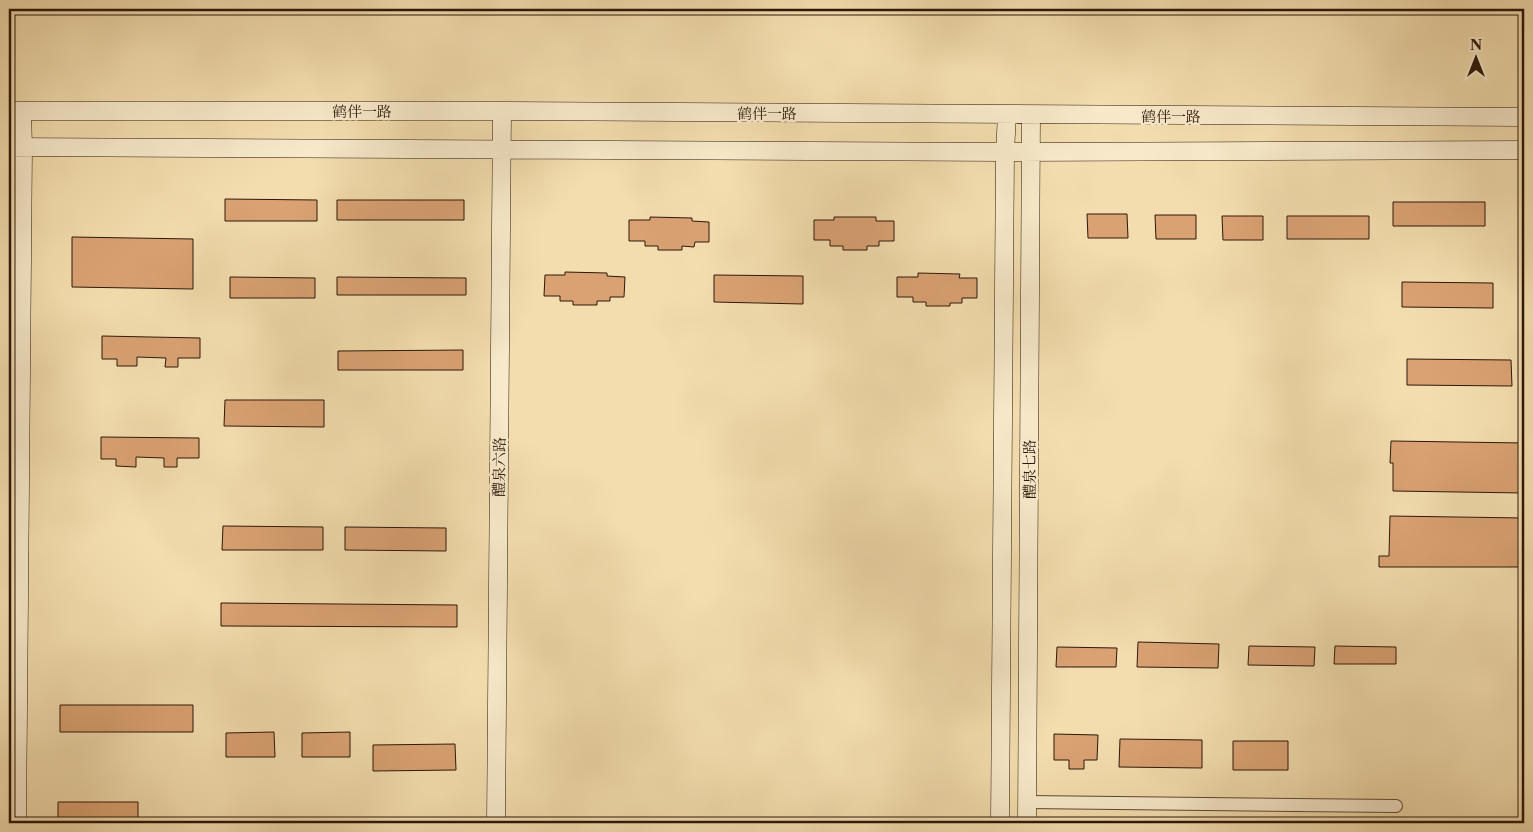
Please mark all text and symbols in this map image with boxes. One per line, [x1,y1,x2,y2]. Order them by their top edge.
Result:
north arrow [1450,32,1500,82]
text: N [1470,36,1482,54]
street label: 鹤伴一路 [332,102,392,121]
street label: 鹤伴一路 [737,104,797,123]
street label: 鹤伴一路 [1141,107,1201,126]
street label: 醴泉六路 [489,437,509,497]
street label: 醴泉七路 [1020,439,1039,499]

